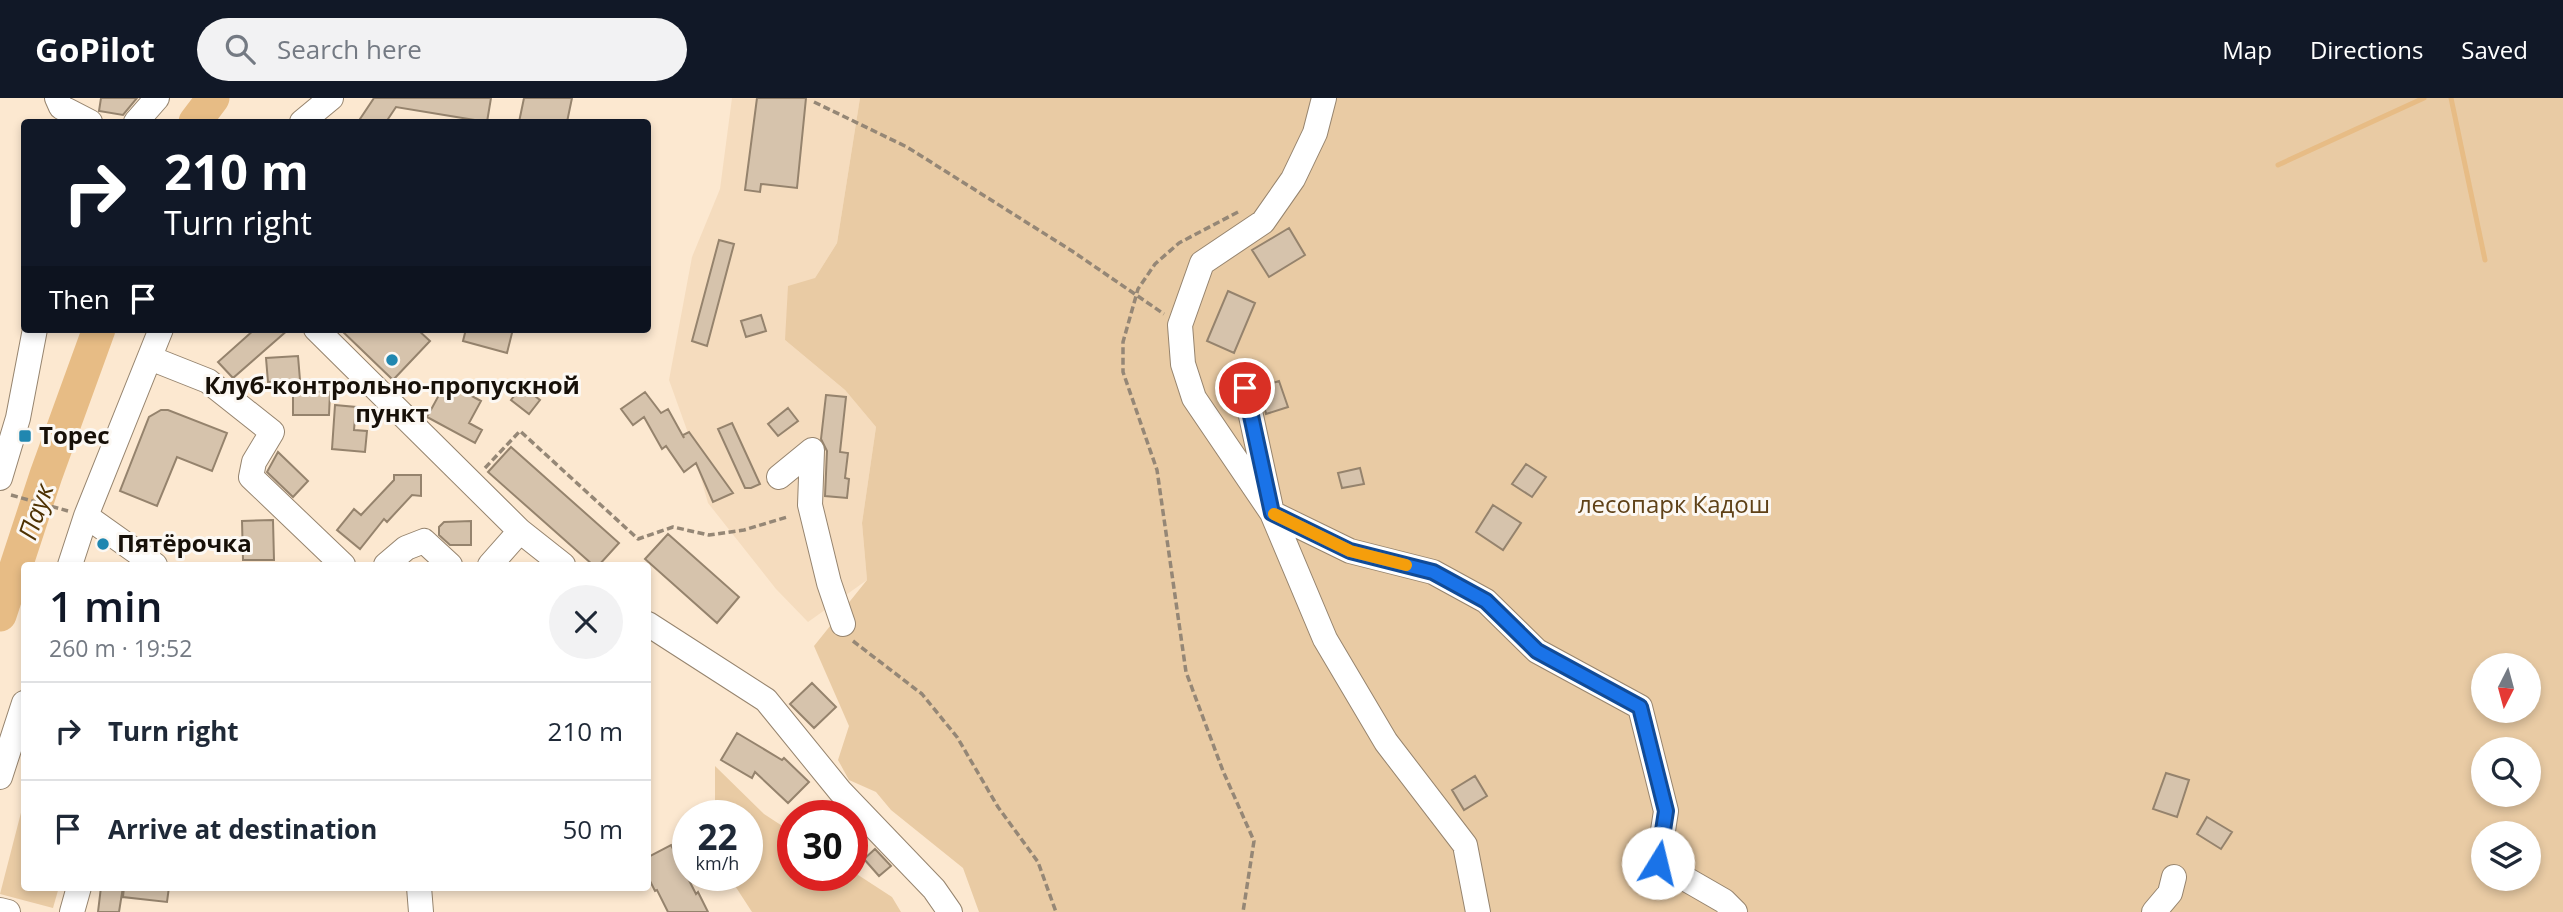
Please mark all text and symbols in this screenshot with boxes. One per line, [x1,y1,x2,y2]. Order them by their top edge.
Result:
search box [197,18,687,81]
text: GoPilot [35,27,155,72]
icon: search [221,30,259,68]
text: Search here [277,31,422,67]
text: Map [2222,33,2272,66]
text: Directions [2310,33,2423,66]
text: Saved [2461,33,2528,66]
text: 210 m [164,138,309,204]
icon: right [49,147,140,238]
text: Turn right [164,201,312,244]
icon: arrive [124,280,162,318]
text: Then [49,281,110,317]
marker: Клуб-контрольно-пропускной пункт [384,352,400,368]
pin [1215,358,1275,418]
place label: Клуб-контрольно-пропускной пункт [204,368,580,429]
icon: arrive [1226,369,1264,407]
place label: Торес [39,418,109,451]
marker: Торес [17,428,33,444]
water label: Паук [9,478,62,544]
park label: лесопарк Кадош [1578,487,1770,520]
place label: Пятёрочка [117,526,252,559]
marker: Пятёрочка [95,536,111,552]
text: 1 min [49,577,162,634]
button: close [549,585,623,659]
text: 260 m · 19:52 [49,632,192,664]
north arrow [2471,653,2541,723]
map controls [2471,653,2541,891]
icon: right [49,712,87,750]
text: Turn right [108,713,239,749]
text: 210 m [548,713,623,749]
button: search [2471,737,2541,807]
speed limit sign: 30 [777,800,868,891]
icon: arrive [49,810,87,848]
text: Arrive at destination [108,811,377,847]
text: 50 m [562,811,623,847]
text: 22 [697,813,738,860]
button: layers [2471,821,2541,891]
position arrow [1621,826,1695,900]
text: km/h [696,851,739,875]

